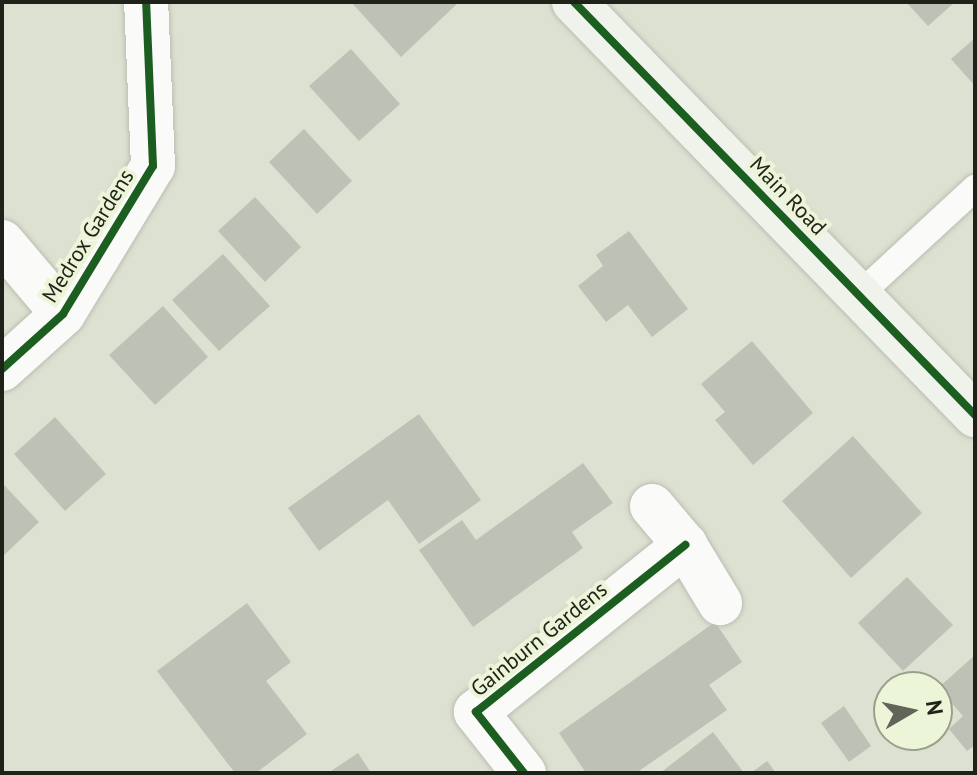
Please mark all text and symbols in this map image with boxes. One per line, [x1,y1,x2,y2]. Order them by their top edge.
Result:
street label: Main Road [744,151,832,241]
street label: Medrox Gardens [36,164,140,308]
street label: Gainburn Gardens [466,576,612,702]
north arrow [873,671,953,751]
text: N [920,698,950,717]

